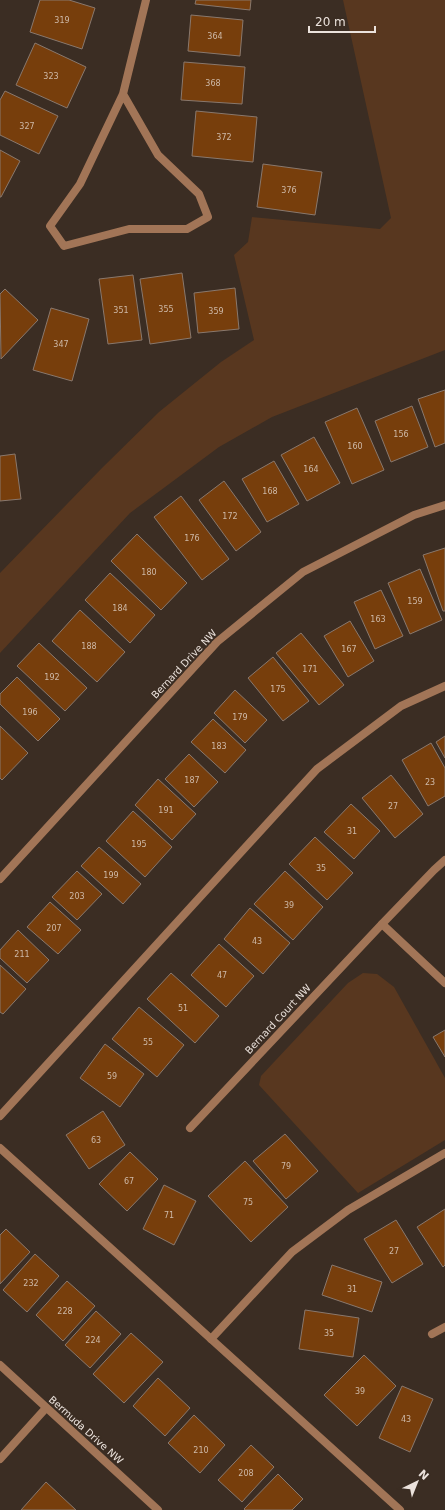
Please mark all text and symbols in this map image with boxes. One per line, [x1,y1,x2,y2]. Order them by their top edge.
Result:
scale bar [309,8,375,34]
text: 20 m [315,15,346,29]
house number: 319 [54,16,70,25]
house number: 364 [207,32,223,41]
house number: 323 [43,72,59,81]
house number: 368 [205,79,221,88]
house number: 327 [19,122,35,131]
house number: 372 [216,133,232,142]
house number: 376 [281,186,297,195]
house number: 355 [158,305,174,314]
house number: 351 [113,306,129,315]
house number: 359 [208,307,224,316]
house number: 347 [53,340,69,349]
house number: 156 [393,430,409,439]
house number: 160 [347,442,363,451]
house number: 164 [303,465,319,474]
house number: 168 [262,487,278,496]
house number: 172 [222,512,238,521]
house number: 176 [184,534,200,543]
house number: 180 [141,568,157,577]
house number: 159 [407,597,423,606]
house number: 184 [112,604,128,613]
house number: 163 [370,615,386,624]
street label: Bernard Drive NW [149,627,219,701]
house number: 188 [81,642,97,651]
house number: 167 [341,645,357,654]
house number: 171 [302,665,318,674]
house number: 192 [44,673,60,682]
house number: 175 [270,685,286,694]
house number: 196 [22,708,38,717]
house number: 179 [232,713,248,722]
house number: 183 [211,742,227,751]
house number: 187 [184,776,200,785]
house number: 23 [425,778,435,787]
house number: 27 [388,802,398,811]
house number: 191 [158,806,174,815]
house number: 31 [347,827,357,836]
house number: 195 [131,840,147,849]
house number: 35 [316,864,326,873]
house number: 199 [103,871,119,880]
house number: 203 [69,892,85,901]
house number: 39 [284,901,294,910]
house number: 207 [46,924,62,933]
house number: 43 [252,937,262,946]
house number: 211 [14,950,30,959]
house number: 47 [217,971,227,980]
street label: Bernard Court NW [243,982,313,1056]
house number: 51 [178,1004,188,1013]
house number: 55 [143,1038,153,1047]
house number: 59 [107,1072,117,1081]
house number: 63 [91,1136,101,1145]
house number: 79 [281,1162,291,1171]
house number: 67 [124,1177,134,1186]
house number: 75 [243,1198,253,1207]
house number: 71 [164,1211,174,1220]
house number: 27 [389,1247,399,1256]
house number: 232 [23,1279,39,1288]
house number: 31 [347,1285,357,1294]
house number: 228 [57,1307,73,1316]
house number: 35 [324,1329,334,1338]
house number: 224 [85,1336,101,1345]
house number: 39 [355,1387,365,1396]
street label: Bermuda Drive NW [47,1394,125,1466]
house number: 43 [401,1415,411,1424]
house number: 210 [193,1446,209,1455]
north arrow [397,1462,437,1502]
text: N [416,1467,431,1483]
house number: 208 [238,1469,254,1478]

